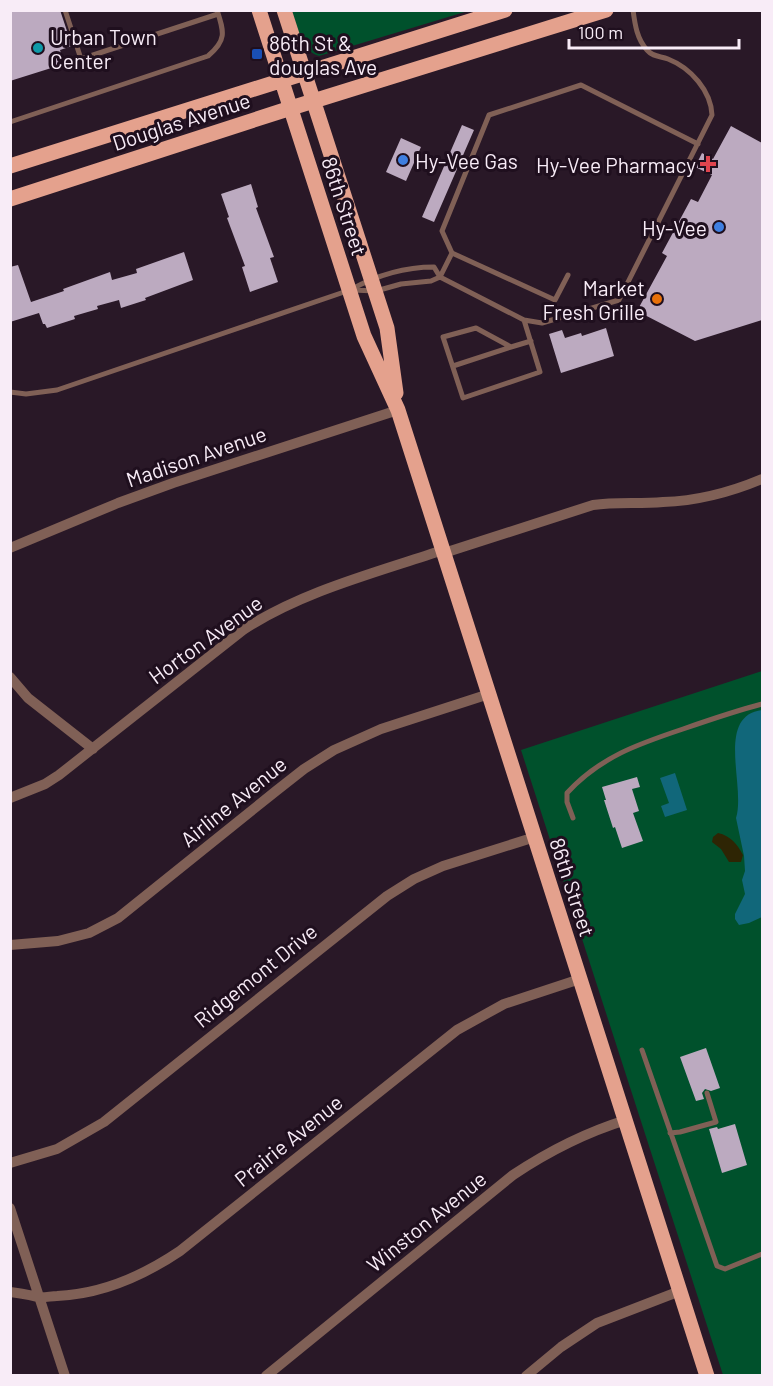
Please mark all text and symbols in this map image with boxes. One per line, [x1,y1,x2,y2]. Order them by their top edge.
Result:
scale bar [569,12,738,50]
text: 100 m [578,21,623,43]
place label: Urban Town Center [50,24,157,73]
place label: 86th St & douglas Ave [269,30,377,79]
marker: Urban Town Center [31,41,45,55]
marker: 86th St & douglas Ave [250,47,264,61]
street label: Douglas Avenue [109,87,253,155]
place label: Hy-Vee Gas [415,148,518,173]
place label: Hy-Vee Pharmacy [536,152,696,177]
marker: Hy-Vee Gas [396,153,410,167]
street label: 86th Street [317,154,373,258]
marker: Hy-Vee Pharmacy [701,157,715,171]
place label: Hy-Vee [642,215,707,240]
marker: Hy-Vee [712,220,726,234]
place label: Market Fresh Grille [542,275,645,324]
marker: Market Fresh Grille [650,292,664,306]
street label: Madison Avenue [123,420,269,492]
street label: Horton Avenue [143,589,267,689]
street label: Airline Avenue [175,751,291,851]
street label: 86th Street [545,835,601,939]
street label: Ridgemont Drive [189,918,321,1032]
street label: Prairie Avenue [229,1089,347,1191]
street label: Winston Avenue [361,1165,491,1277]

